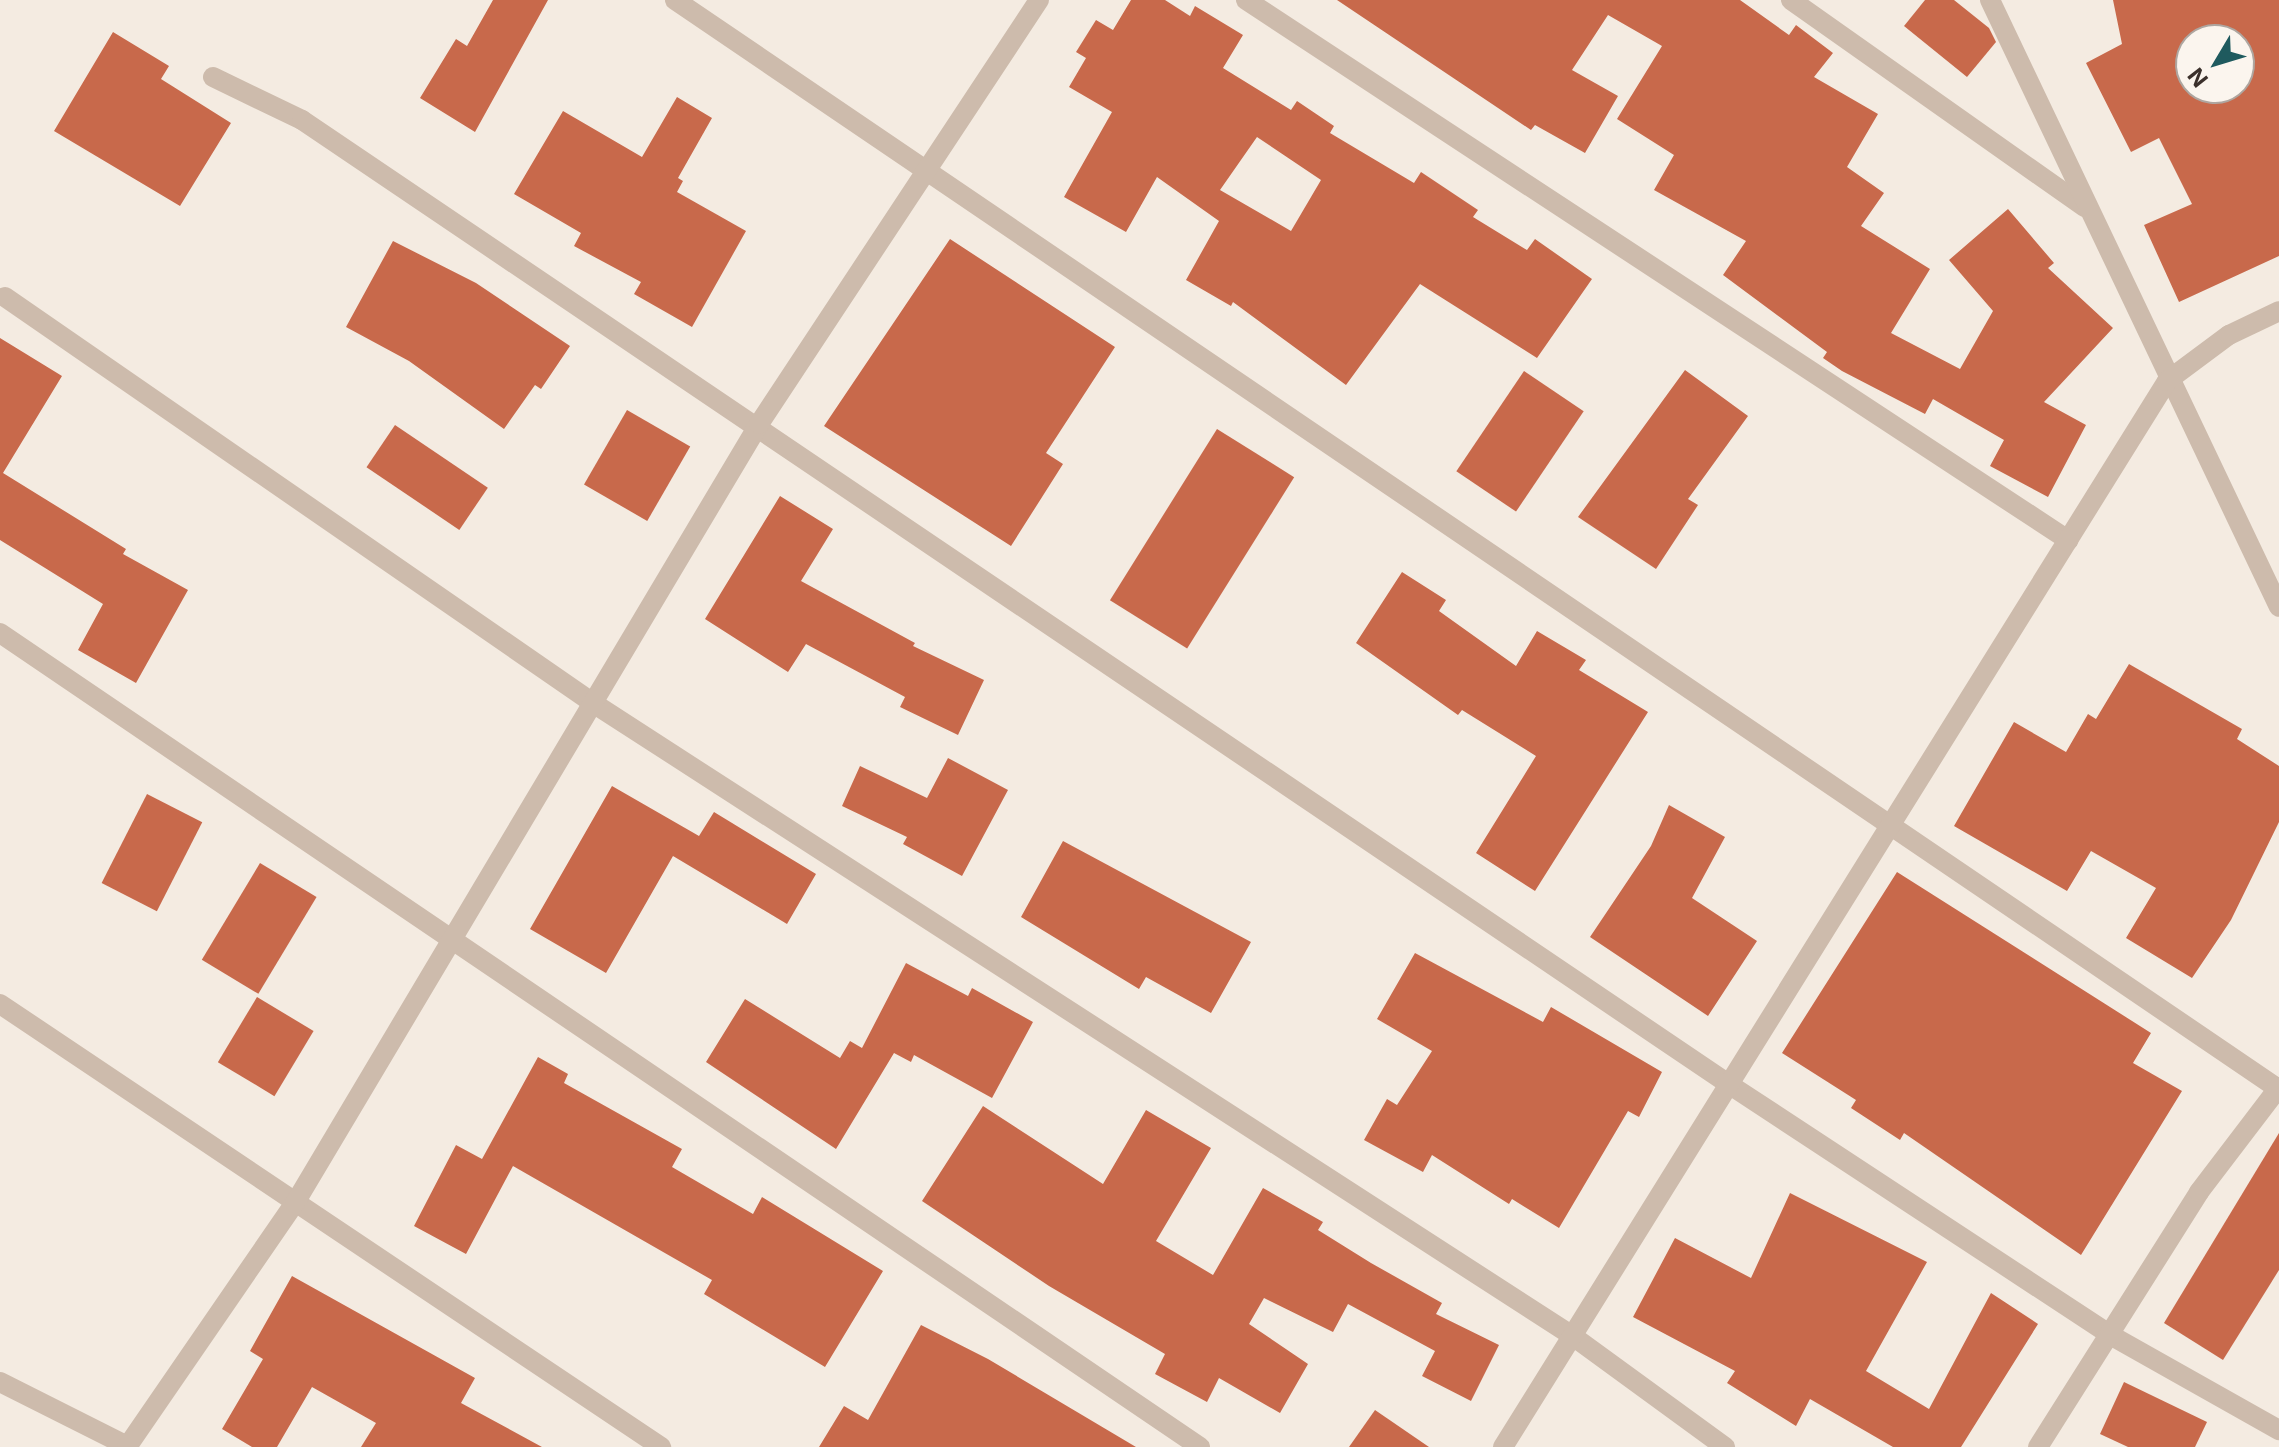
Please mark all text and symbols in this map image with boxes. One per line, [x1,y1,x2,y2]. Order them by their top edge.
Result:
north arrow [2175,24,2255,104]
text: N [2182,63,2213,92]

